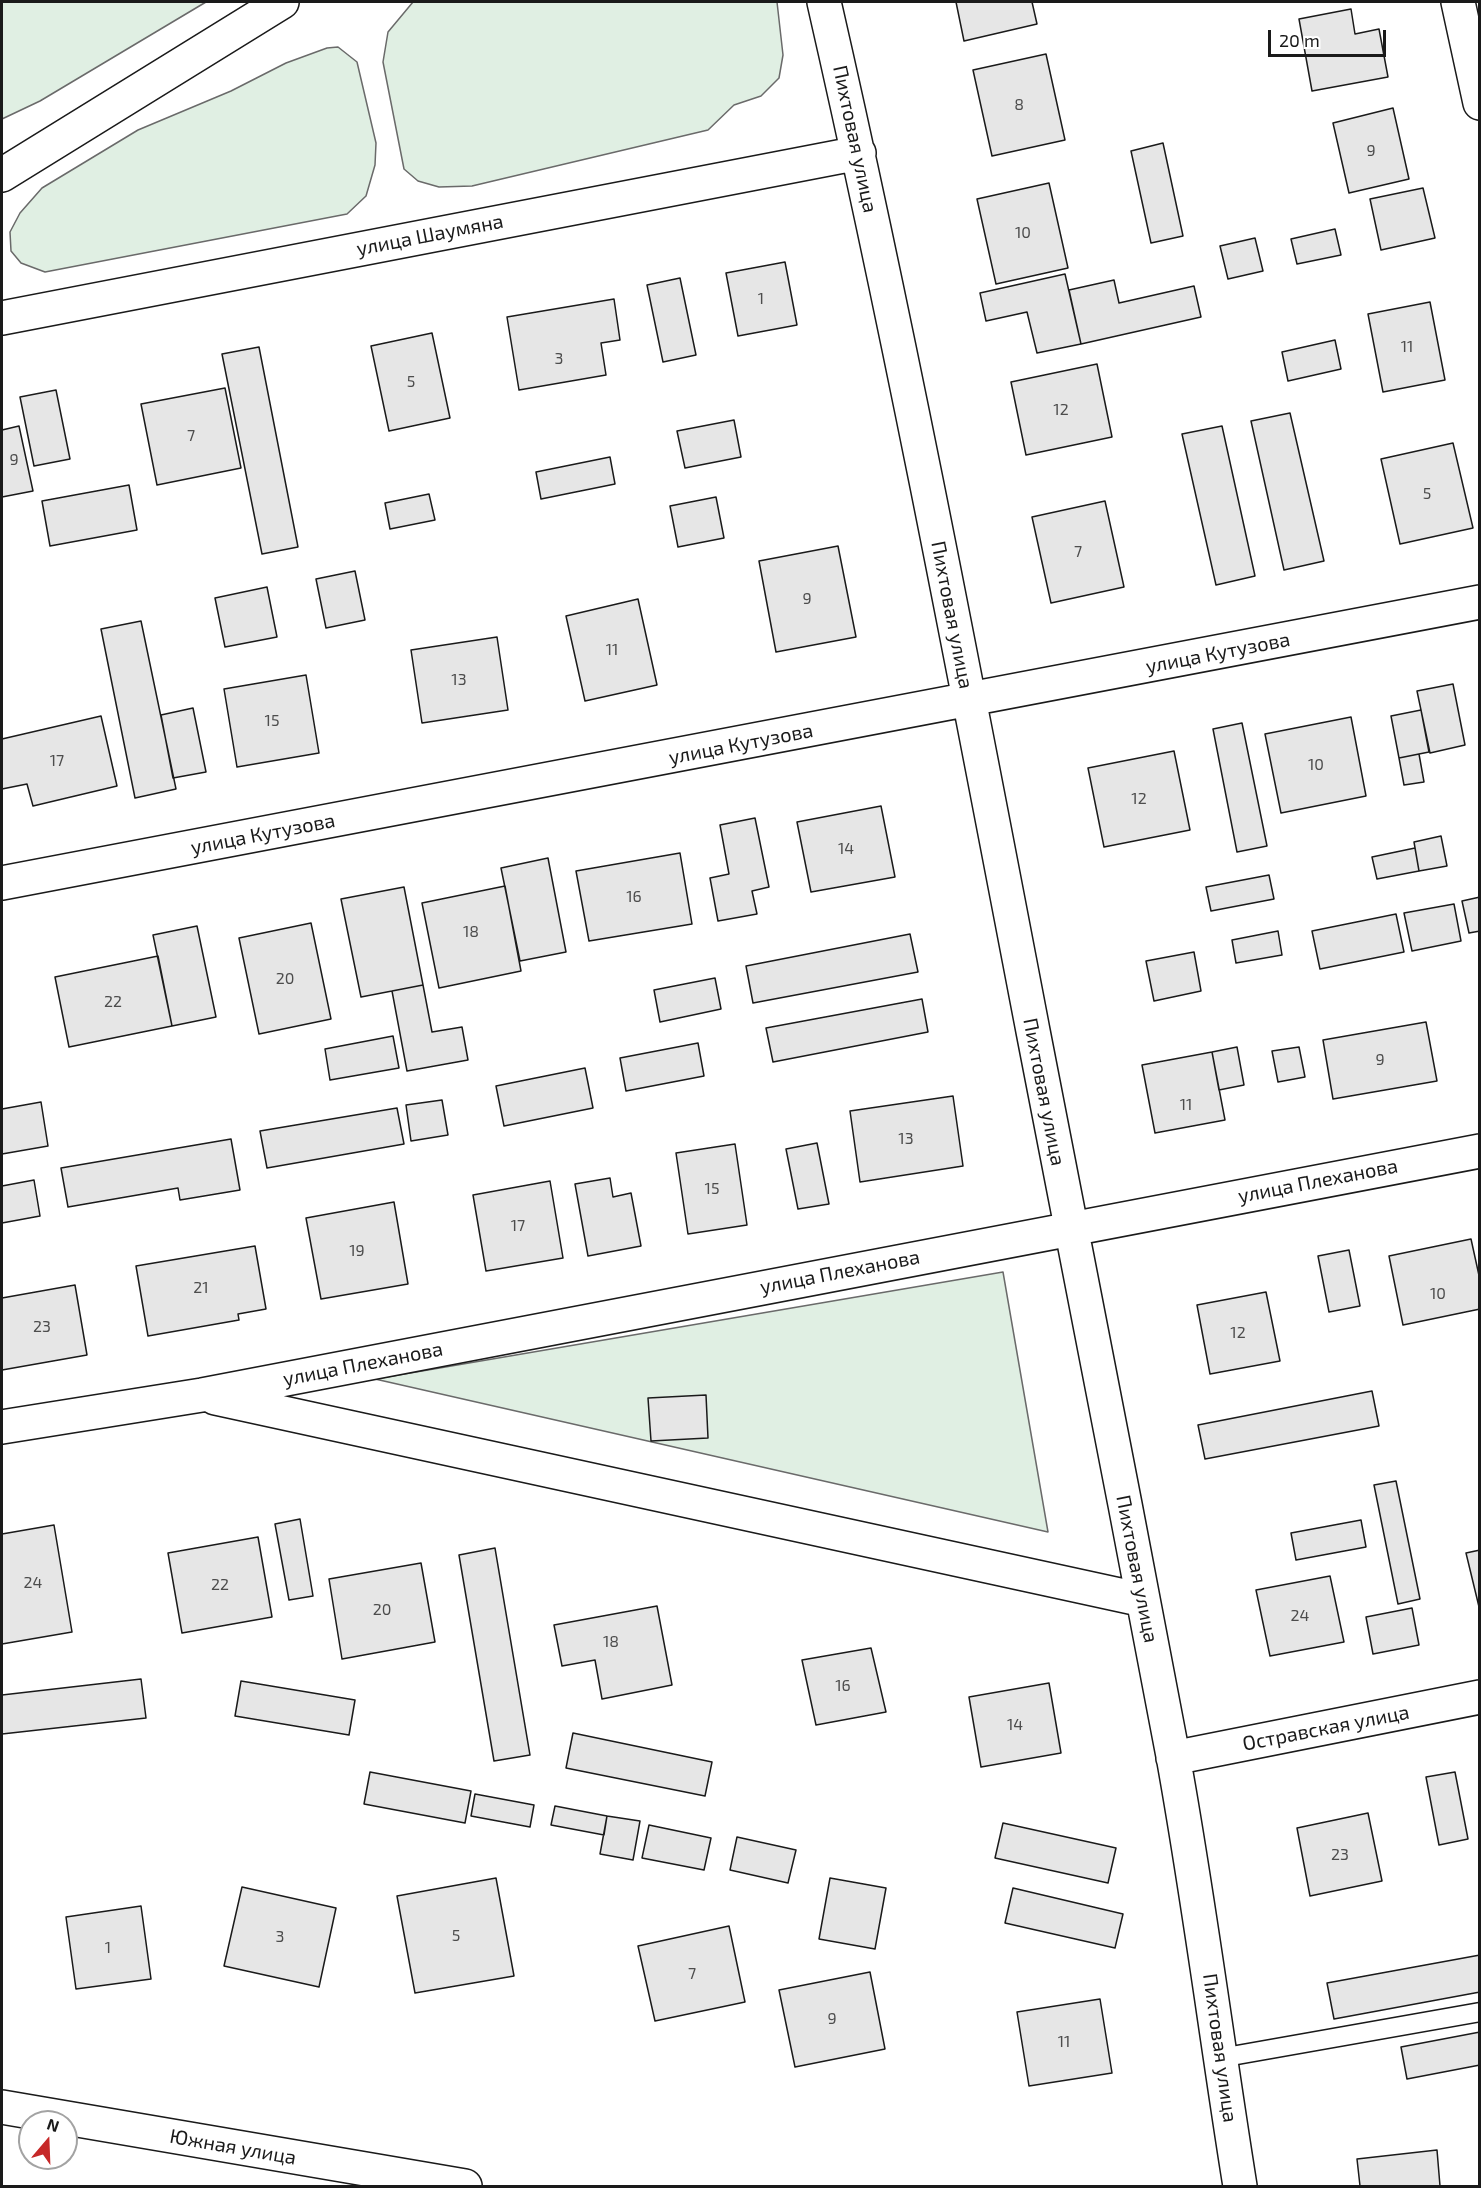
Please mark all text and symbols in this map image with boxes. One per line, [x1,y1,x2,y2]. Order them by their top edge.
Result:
scale bar [1271,18,1390,56]
text: 20 m [1279,29,1320,51]
street label: Пихтовая улица [828,63,882,215]
house number: 8 [1014,95,1024,115]
house number: 9 [1366,141,1376,161]
street label: улица Шаумяна [355,209,505,261]
house number: 10 [1015,223,1031,243]
house number: 1 [758,289,764,309]
house number: 11 [1401,337,1413,357]
house number: 3 [555,349,563,369]
house number: 5 [407,372,415,392]
house number: 12 [1053,400,1069,420]
house number: 7 [187,426,195,446]
house number: 9 [9,450,19,470]
house number: 5 [1423,484,1431,504]
street label: Пихтовая улица [926,539,978,691]
house number: 7 [1074,542,1082,562]
house number: 9 [802,589,812,609]
street label: улица Кутузова [1144,627,1292,679]
house number: 11 [606,640,618,660]
house number: 13 [451,670,467,690]
house number: 15 [265,711,279,731]
street label: улица Кутузова [667,718,815,770]
house number: 17 [50,751,64,771]
house number: 10 [1308,755,1324,775]
house number: 12 [1131,789,1147,809]
street label: улица Кутузова [189,808,337,860]
house number: 14 [838,839,854,859]
house number: 16 [626,887,642,907]
house number: 18 [463,922,479,942]
house number: 20 [276,969,294,989]
house number: 22 [104,992,122,1012]
street label: Пихтовая улица [1018,1016,1070,1168]
house number: 9 [1375,1050,1385,1070]
house number: 11 [1180,1095,1192,1115]
house number: 13 [898,1129,914,1149]
street label: улица Плеханова [1236,1154,1400,1208]
house number: 15 [705,1179,719,1199]
house number: 17 [511,1216,525,1236]
house number: 19 [349,1241,365,1261]
street label: улица Плеханова [758,1245,922,1299]
house number: 21 [193,1278,209,1298]
house number: 10 [1430,1284,1446,1304]
house number: 23 [33,1317,51,1337]
house number: 12 [1230,1323,1246,1343]
street label: улица Плеханова [281,1337,445,1391]
street label: Пихтовая улица [1111,1493,1163,1645]
house number: 24 [24,1573,42,1593]
house number: 22 [211,1575,229,1595]
house number: 20 [373,1600,391,1620]
house number: 24 [1291,1606,1309,1626]
house number: 18 [603,1632,619,1652]
house number: 16 [835,1676,851,1696]
street label: Остравская улица [1241,1700,1411,1756]
house number: 14 [1007,1715,1023,1735]
house number: 23 [1331,1845,1349,1865]
house number: 5 [452,1926,460,1946]
house number: 3 [276,1927,284,1947]
house number: 1 [105,1938,111,1958]
house number: 7 [688,1964,696,1984]
street label: Пихтовая улица [1198,1972,1242,2124]
house number: 9 [827,2009,837,2029]
house number: 11 [1058,2032,1070,2052]
north arrow [18,2110,78,2170]
text: N [45,2114,62,2135]
street label: Южная улица [168,2124,298,2170]

